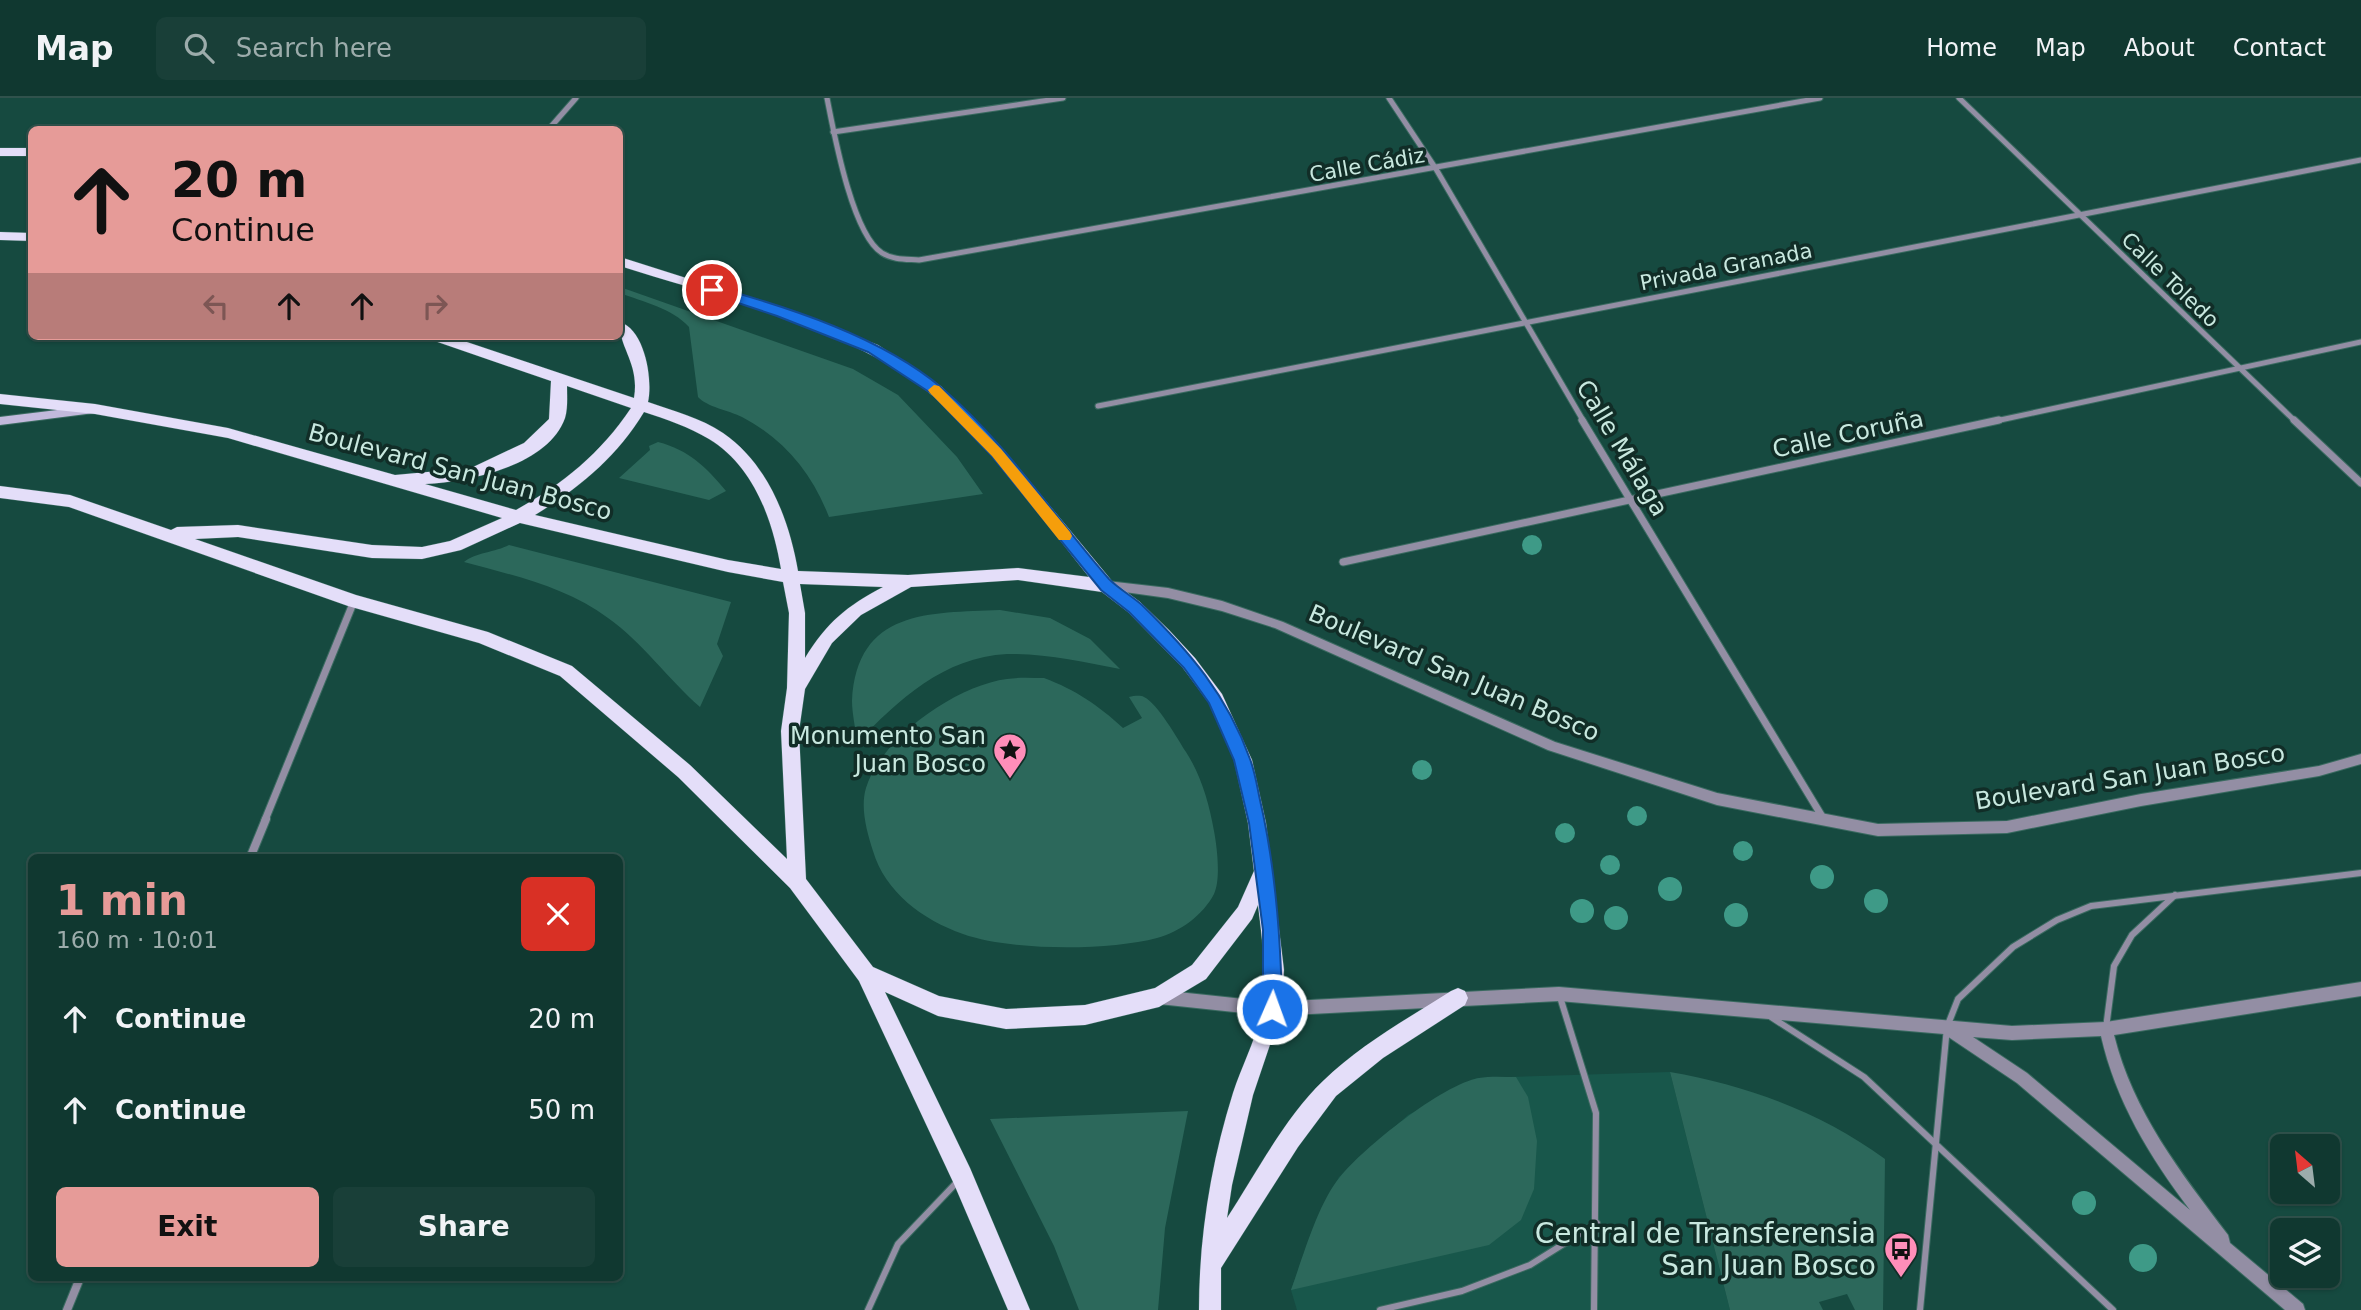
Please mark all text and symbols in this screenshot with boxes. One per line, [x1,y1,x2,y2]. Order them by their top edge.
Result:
search box [156,17,646,80]
text: Map [35,29,114,68]
icon: search [180,29,218,67]
text: Search here [236,33,392,63]
text: Home [1926,34,1997,62]
text: Map [2035,34,2086,62]
text: About [2124,34,2195,62]
text: Contact [2233,34,2326,62]
street label: Calle Cádiz [1308,143,1426,187]
text: 20 m [171,152,307,209]
icon: ahead [56,154,147,245]
text: Continue [171,211,315,249]
street label: Calle Toledo [2116,228,2224,332]
street label: Privada Granada [1638,239,1814,295]
pin [682,260,742,320]
icon: arrive [693,271,731,309]
icon: left [197,287,235,325]
icon: ahead [270,287,308,325]
icon: ahead [343,287,381,325]
icon: right [416,287,454,325]
street label: Calle Málaga [1570,375,1674,521]
street label: Calle Coruña [1770,404,1926,464]
street label: Boulevard San Juan Bosco [305,418,615,526]
street label: Boulevard San Juan Bosco [1304,599,1604,747]
place label: Monumento San Juan Bosco [790,722,986,778]
place icon: Monumento San Juan Bosco [991,731,1029,780]
street label: Boulevard San Juan Bosco [1973,739,2287,815]
text: 1 min [56,876,188,925]
button: close [521,877,595,951]
text: 160 m · 10:01 [56,927,218,953]
position arrow [1235,972,1309,1046]
icon: ahead [56,1000,94,1038]
text: Continue [115,1004,246,1034]
text: 20 m [528,1004,595,1034]
icon: ahead [56,1091,94,1129]
text: Continue [115,1095,246,1125]
text: 50 m [528,1095,595,1125]
north arrow [2270,1134,2340,1204]
map controls [2270,1134,2340,1288]
button: Exit [56,1187,319,1267]
button: Share [333,1187,595,1267]
place label: Central de Transferensia San Juan Bosco [1535,1217,1876,1282]
button: layers [2270,1218,2340,1288]
bus stop icon: Central de Transferensia San Juan Bosco [1882,1230,1920,1279]

